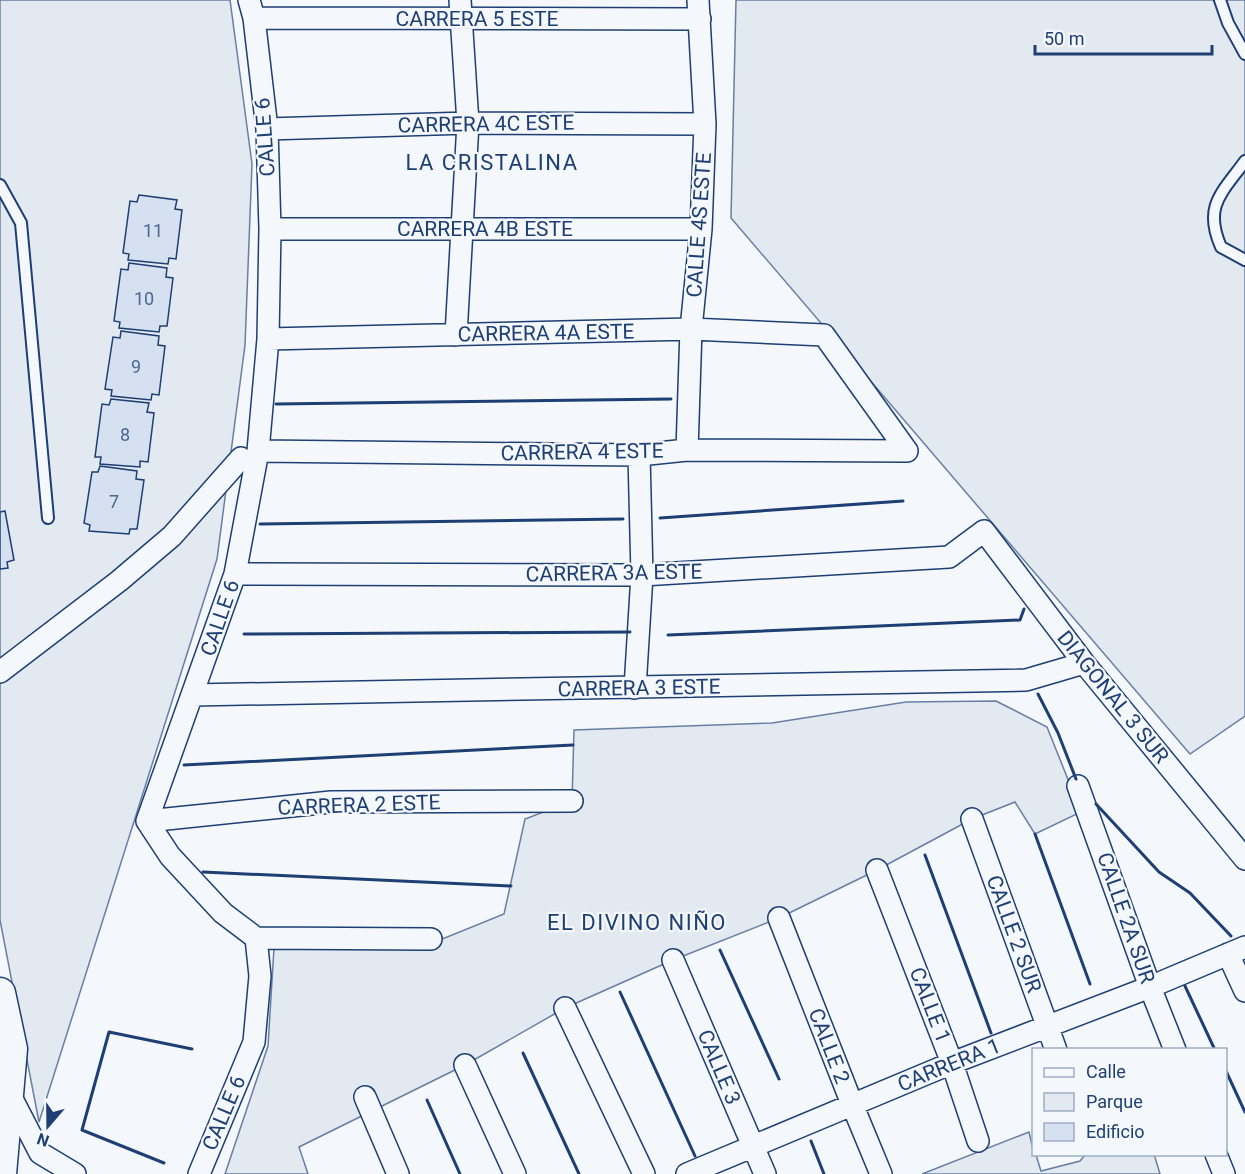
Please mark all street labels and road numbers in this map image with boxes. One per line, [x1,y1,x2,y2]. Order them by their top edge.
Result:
street label: CARRERA 5 ESTE [396,7,559,31]
street label: CALLE 6 [250,97,280,177]
street label: CARRERA 4C ESTE [398,110,575,138]
street label: CALLE 4S ESTE [682,152,716,298]
street label: CARRERA 4B ESTE [397,217,573,241]
street label: CARRERA 4A ESTE [457,319,635,347]
street label: CARRERA 4 ESTE [500,439,664,465]
street label: CARRERA 3A ESTE [525,559,703,587]
street label: CALLE 6 [196,577,244,659]
street label: DIAGONAL 3 SUR [1052,626,1174,768]
street label: CARRERA 3 ESTE [557,675,721,701]
street label: CARRERA 2 ESTE [277,790,441,820]
street label: CALLE 2A SUR [1092,849,1160,987]
street label: CALLE 2 SUR [982,872,1046,996]
street label: CALLE 1 [905,964,955,1046]
street label: CALLE 2 [804,1005,854,1087]
street label: CALLE 3 [693,1026,745,1108]
street label: CARRERA 1 [894,1033,1004,1097]
street label: CALLE 6 [198,1072,250,1154]

